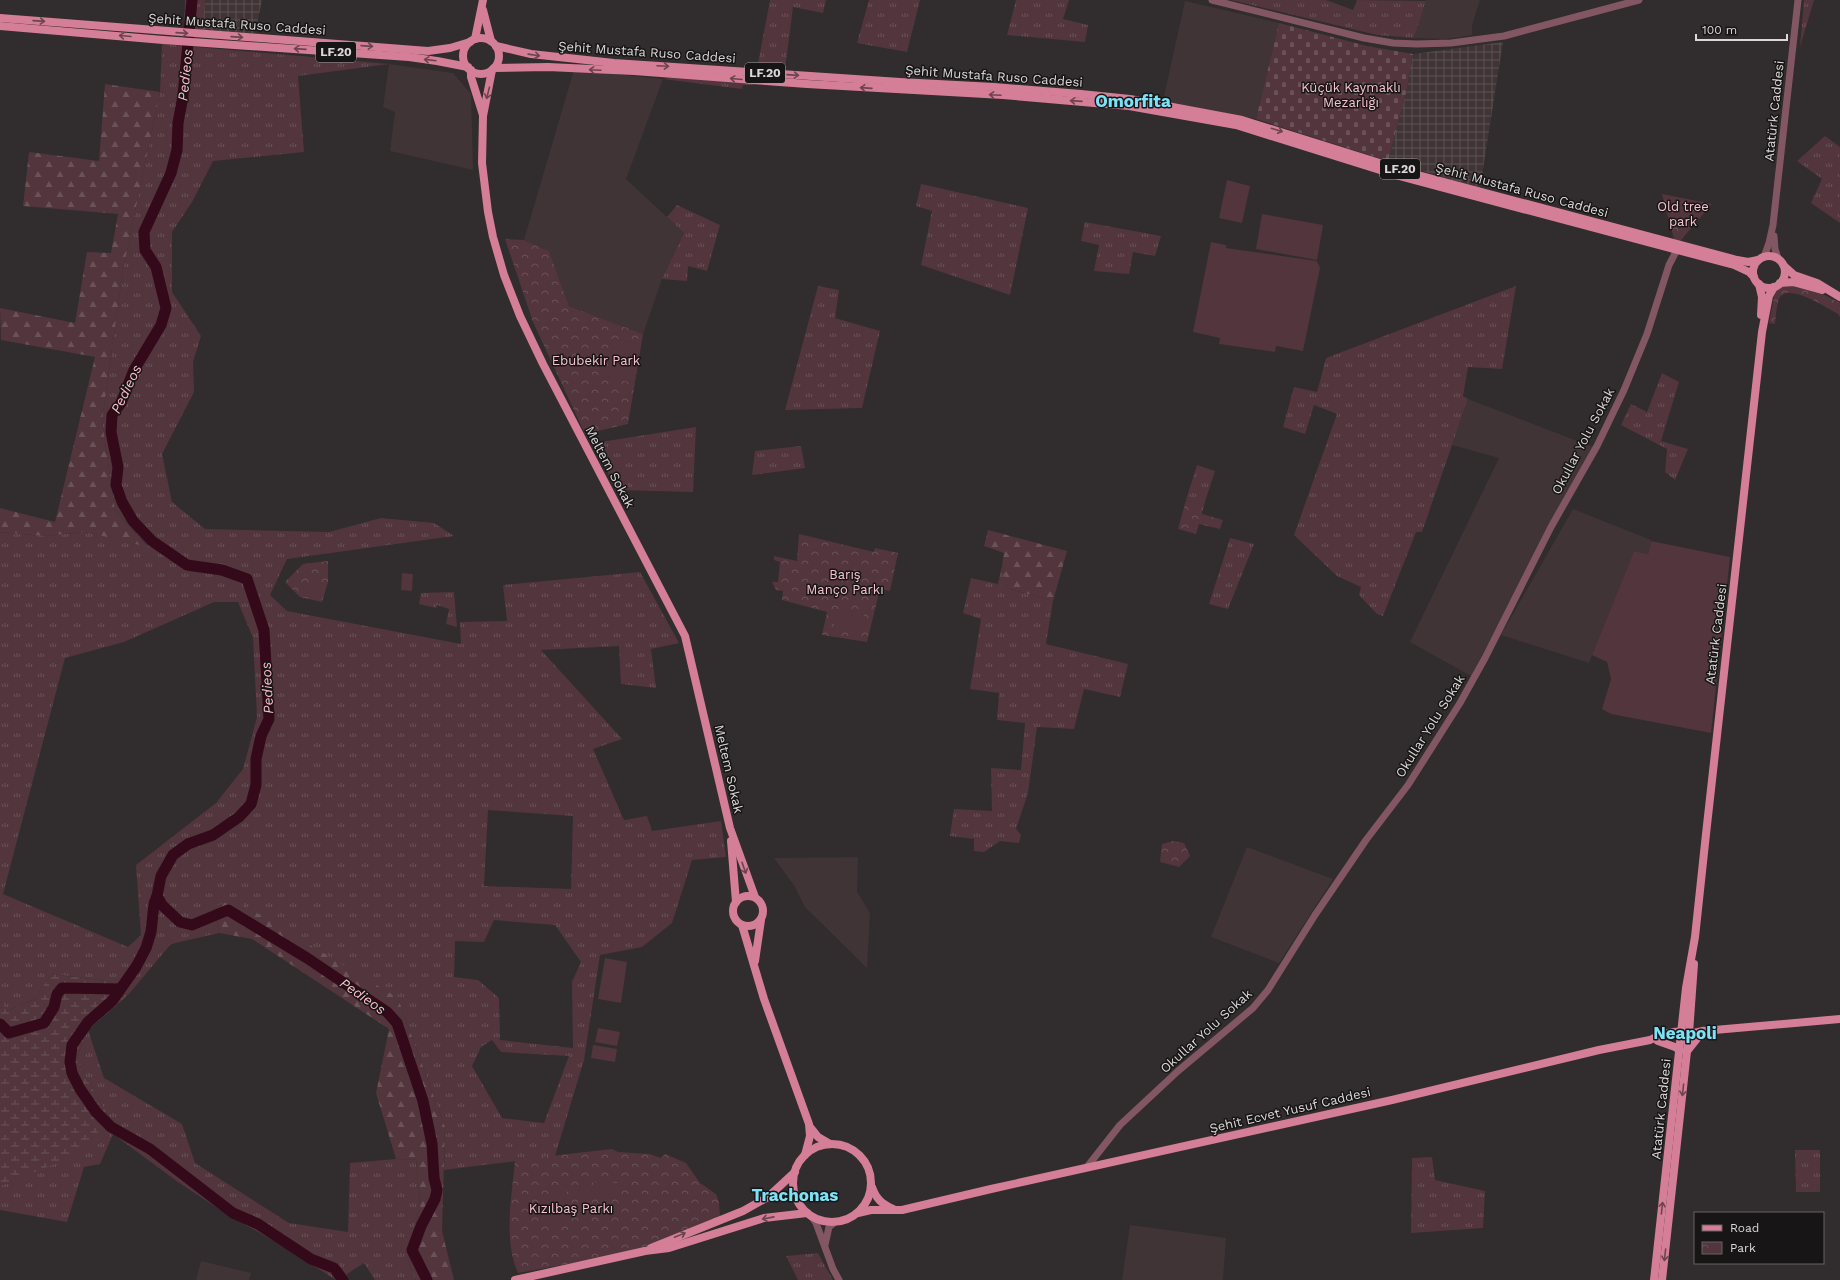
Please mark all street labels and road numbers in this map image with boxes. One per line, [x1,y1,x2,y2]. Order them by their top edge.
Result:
street label: Şehit Mustafa Ruso Caddesi [148,10,326,38]
street label: Şehit Mustafa Ruso Caddesi [558,38,736,66]
road number: LF.20 [316,42,356,62]
street label: Atatürk Caddesi [1761,60,1787,162]
street label: Şehit Mustafa Ruso Caddesi [905,62,1083,90]
road number: LF.20 [745,63,785,83]
road number: LF.20 [1380,159,1420,179]
street label: Şehit Mustafa Ruso Caddesi [1434,160,1610,220]
street label: Okullar Yolu Sokak [1549,385,1618,497]
street label: Meltem Sokak [582,424,638,511]
street label: Atatürk Caddesi [1702,583,1730,685]
street label: Okullar Yolu Sokak [1392,671,1468,780]
street label: Meltem Sokak [712,723,747,815]
street label: Okullar Yolu Sokak [1157,985,1255,1076]
street label: Atatürk Caddesi [1648,1058,1674,1160]
street label: Şehit Ecvet Yusuf Caddesi [1208,1084,1372,1136]

